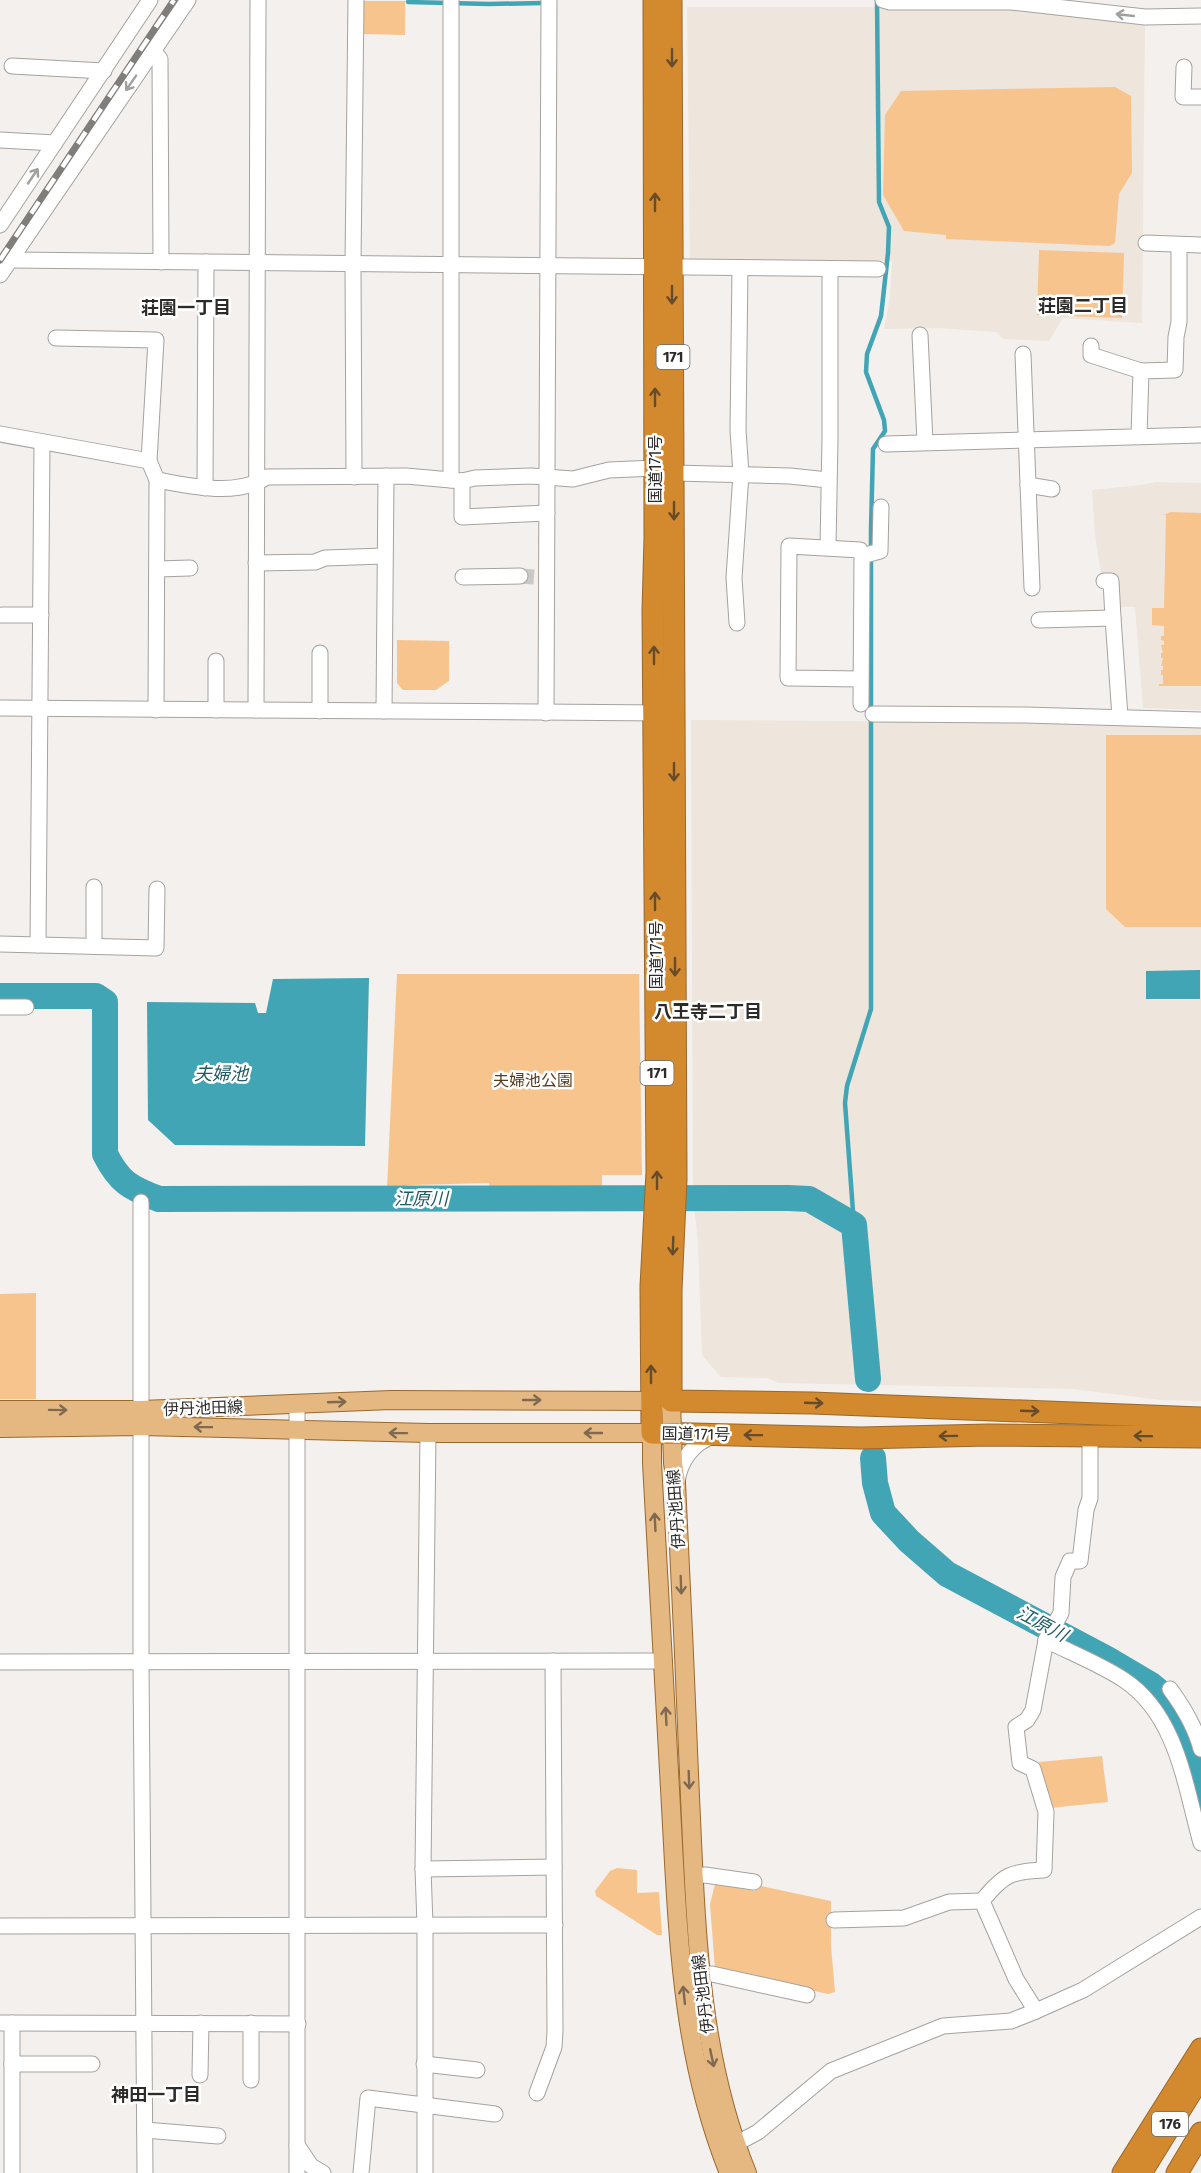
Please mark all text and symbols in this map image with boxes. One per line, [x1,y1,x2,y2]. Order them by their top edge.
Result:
one-way arrow [1115,9,1135,20]
one-way arrow [666,48,678,68]
one-way arrow [125,75,137,91]
one-way arrow [27,169,39,185]
one-way arrow [649,192,661,212]
one-way arrow [667,285,678,305]
district label: 荘園二丁目 [1038,295,1128,317]
district label: 荘園一丁目 [141,297,231,319]
road number: 171 [656,345,690,369]
one-way arrow [649,387,661,407]
street label: 国道171号 [646,435,665,503]
one-way arrow [668,501,680,521]
one-way arrow [648,645,660,665]
one-way arrow [668,762,680,782]
one-way arrow [649,891,661,911]
street label: 国道171号 [647,921,666,989]
one-way arrow [669,957,681,977]
district label: 八王寺二丁目 [654,1001,762,1023]
road number: 171 [640,1061,674,1085]
water label: 夫婦池 [194,1063,250,1085]
park label: 夫婦池公園 [493,1071,573,1090]
one-way arrow [651,1170,663,1190]
water label: 江原川 [394,1188,450,1210]
one-way arrow [667,1235,678,1255]
one-way arrow [645,1365,657,1385]
one-way arrow [522,1394,542,1406]
one-way arrow [327,1396,347,1408]
street label: 伊丹池田線 [163,1397,243,1419]
one-way arrow [803,1398,823,1409]
one-way arrow [48,1404,68,1416]
one-way arrow [1019,1405,1039,1416]
one-way arrow [194,1421,214,1433]
street label: 国道171号 [661,1424,731,1444]
one-way arrow [389,1427,409,1438]
one-way arrow [584,1427,604,1439]
one-way arrow [743,1430,763,1441]
one-way arrow [938,1430,958,1441]
one-way arrow [1133,1430,1153,1442]
street label: 伊丹池田線 [664,1468,688,1550]
one-way arrow [649,1512,660,1532]
one-way arrow [675,1575,686,1595]
water label: 江原川 [1013,1602,1073,1647]
one-way arrow [660,1707,671,1727]
one-way arrow [684,1769,695,1789]
street label: 伊丹池田線 [689,1953,717,2035]
one-way arrow [678,1985,689,2005]
one-way arrow [707,2048,719,2067]
district label: 神田一丁目 [111,2084,201,2106]
road number: 176 [1152,2112,1188,2136]

